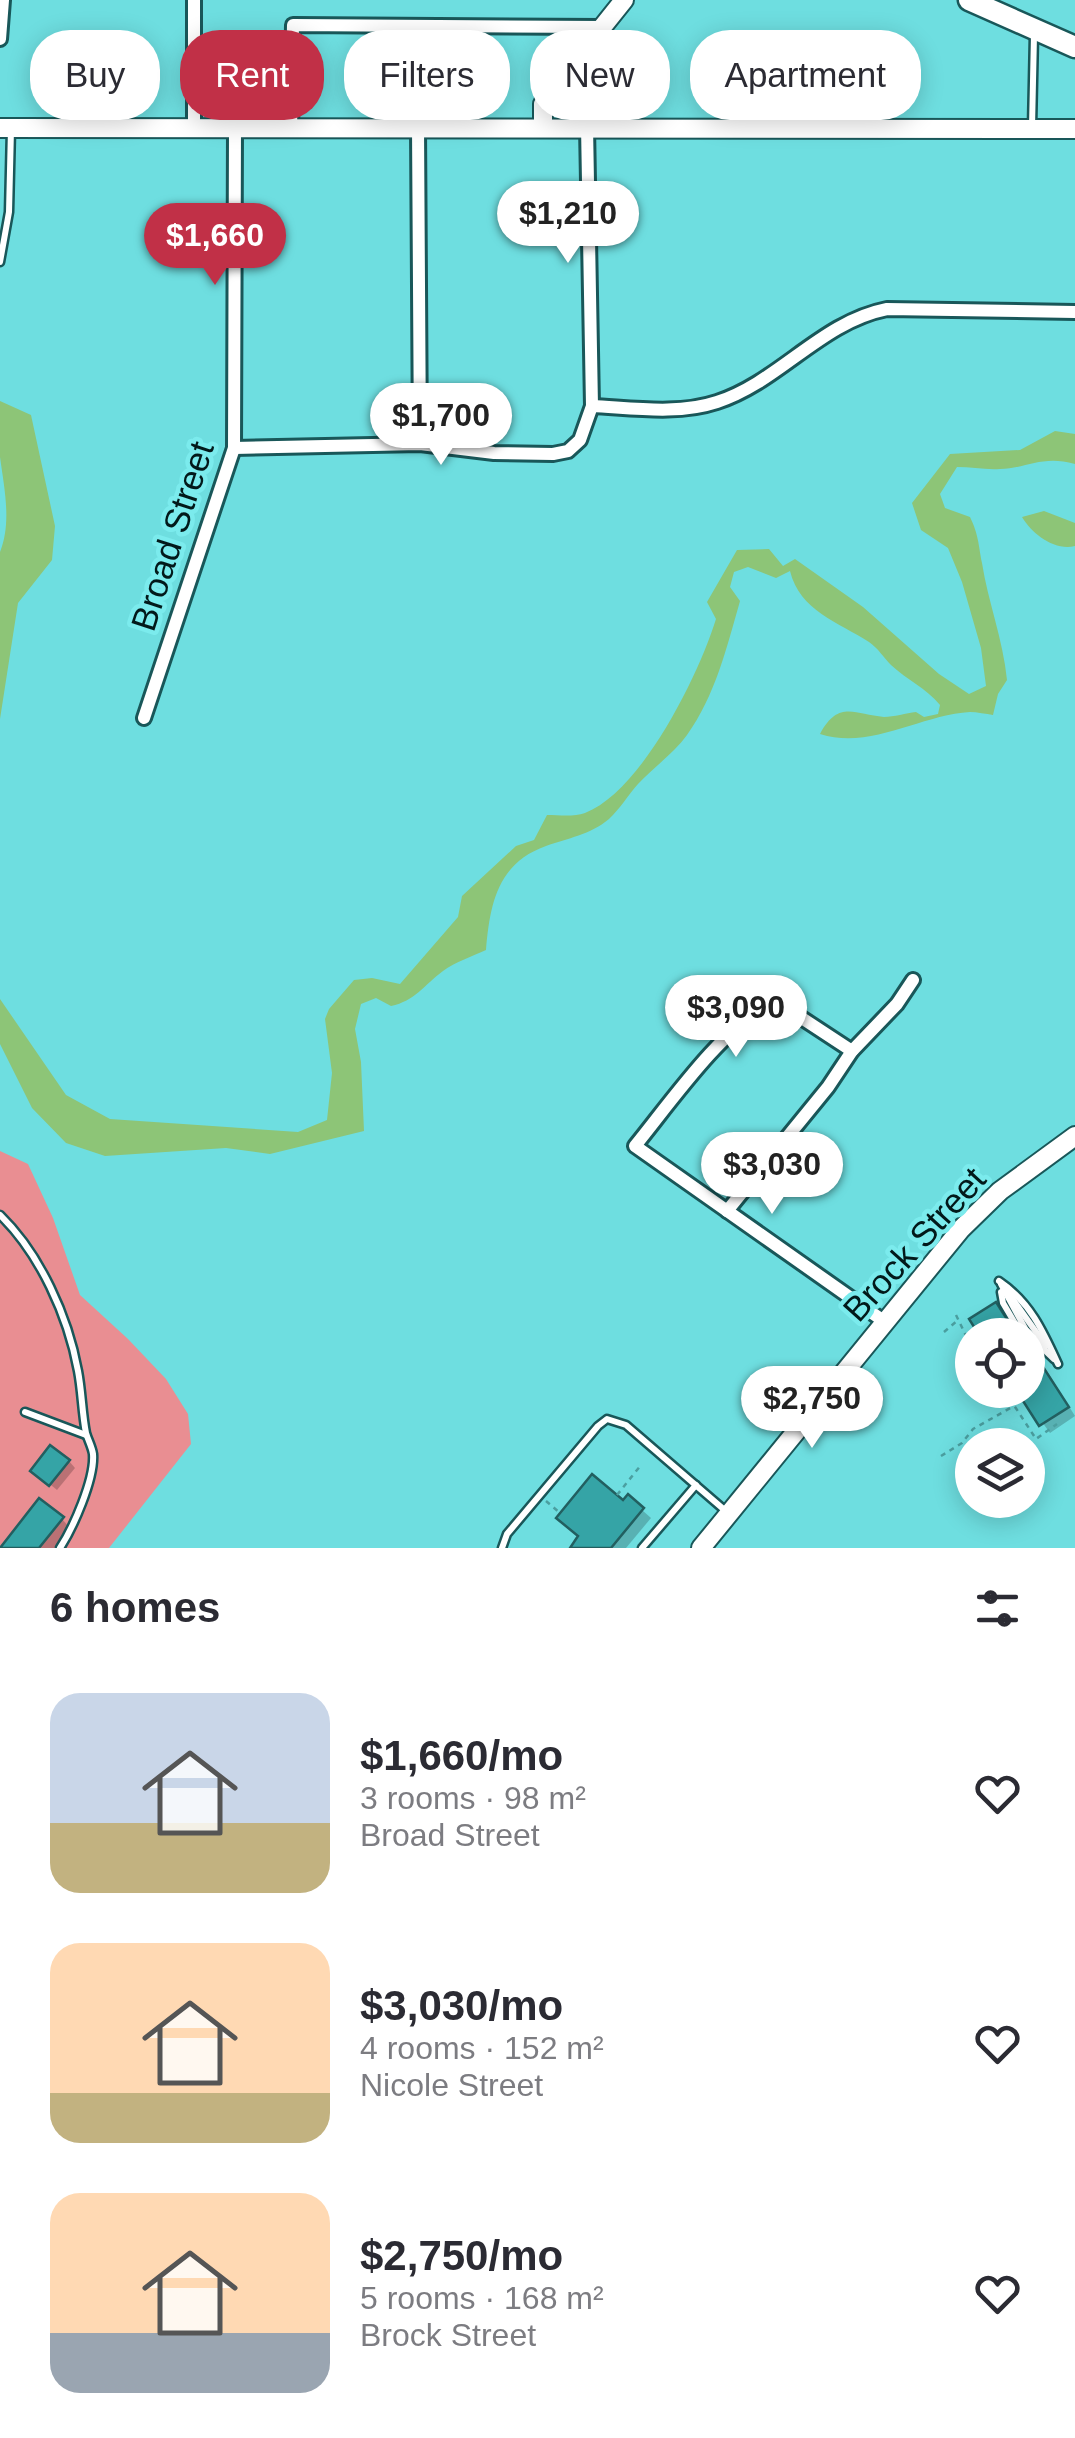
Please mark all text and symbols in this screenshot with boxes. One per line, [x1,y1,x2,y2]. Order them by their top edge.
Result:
chip: Buy [30,30,160,120]
chip: Rent [180,30,324,120]
chip: Filters [344,30,510,120]
chip: New [530,30,670,120]
chip: Apartment [690,30,921,120]
pin: $1,210 [487,181,649,266]
text: $1,210 [519,195,617,231]
pin: $1,660 [134,203,296,288]
text: $1,660 [166,217,264,253]
pin: $1,700 [360,383,522,468]
text: $1,700 [392,397,490,433]
street label: Broad Street [123,436,221,635]
pin: $3,090 [655,975,817,1060]
text: $3,090 [687,989,785,1025]
pin: $3,030 [691,1132,853,1217]
text: $3,030 [723,1146,821,1182]
street label: Brock Street [835,1159,993,1329]
map controls [955,1318,1045,1518]
button: locate [955,1318,1045,1408]
pin: $2,750 [731,1366,893,1451]
text: $2,750 [763,1380,861,1416]
button: layers [955,1428,1045,1518]
icon: filters [970,1581,1025,1636]
text: 6 homes [50,1584,220,1631]
text: $1,660/mo [360,1732,563,1779]
icon: home [130,1733,250,1853]
icon: heart [970,1766,1025,1821]
text: 3 rooms · 98 m² [360,1780,586,1816]
text: Broad Street [360,1817,540,1853]
text: $3,030/mo [360,1982,563,2029]
icon: home [130,1983,250,2103]
icon: heart [970,2016,1025,2071]
text: 4 rooms · 152 m² [360,2030,604,2066]
text: Nicole Street [360,2067,543,2103]
text: $2,750/mo [360,2232,563,2279]
icon: home [130,2233,250,2353]
icon: heart [970,2266,1025,2321]
text: 5 rooms · 168 m² [360,2280,604,2316]
text: Brock Street [360,2317,536,2353]

